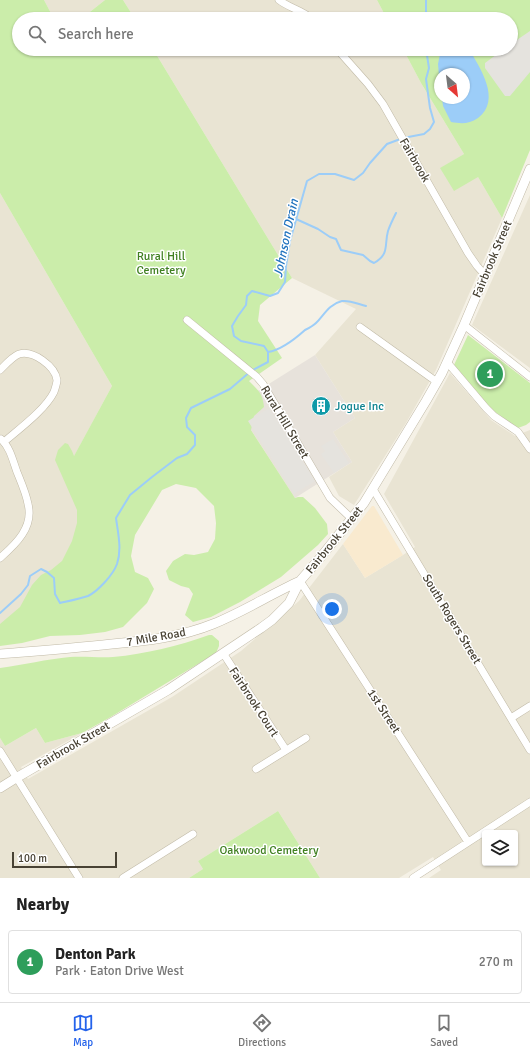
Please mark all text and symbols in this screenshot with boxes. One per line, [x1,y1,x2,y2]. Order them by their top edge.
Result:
search box [12,12,518,56]
icon: search [26,23,48,45]
text: Search here [58,25,134,43]
north arrow [434,68,470,104]
street label: Fairbrook [396,135,433,185]
water label: Johnson Drain [270,197,302,279]
street label: Fairbrook Street [469,218,515,300]
park label: Rural Hill Cemetery [136,249,186,278]
pin: 1 [477,359,503,389]
street label: Rural Hill Street [257,383,312,461]
building icon: Jogue Inc [310,395,332,417]
place label: Jogue Inc [335,399,384,414]
street label: Fairbrook Street [303,504,366,577]
street label: South Rogers Street [419,572,484,667]
your location [322,599,342,619]
street label: 7 Mile Road [125,625,187,650]
street label: Fairbrook Court [225,665,282,740]
street label: 1st Street [364,686,403,736]
street label: Fairbrook Street [34,718,113,773]
map controls [482,830,518,866]
button: layers [482,830,518,866]
park label: Oakwood Cemetery [220,843,319,858]
scale bar [12,850,117,869]
text: 100 m [18,852,47,865]
text: Nearby [16,894,69,915]
text: Denton Park [55,945,136,963]
text: 1 [26,954,34,970]
text: 270 m [479,954,513,970]
text: Park · Eaton Drive West [55,963,184,979]
tab: Map [72,1012,94,1049]
tab: Directions [238,1012,286,1049]
tab: Saved [430,1012,458,1049]

